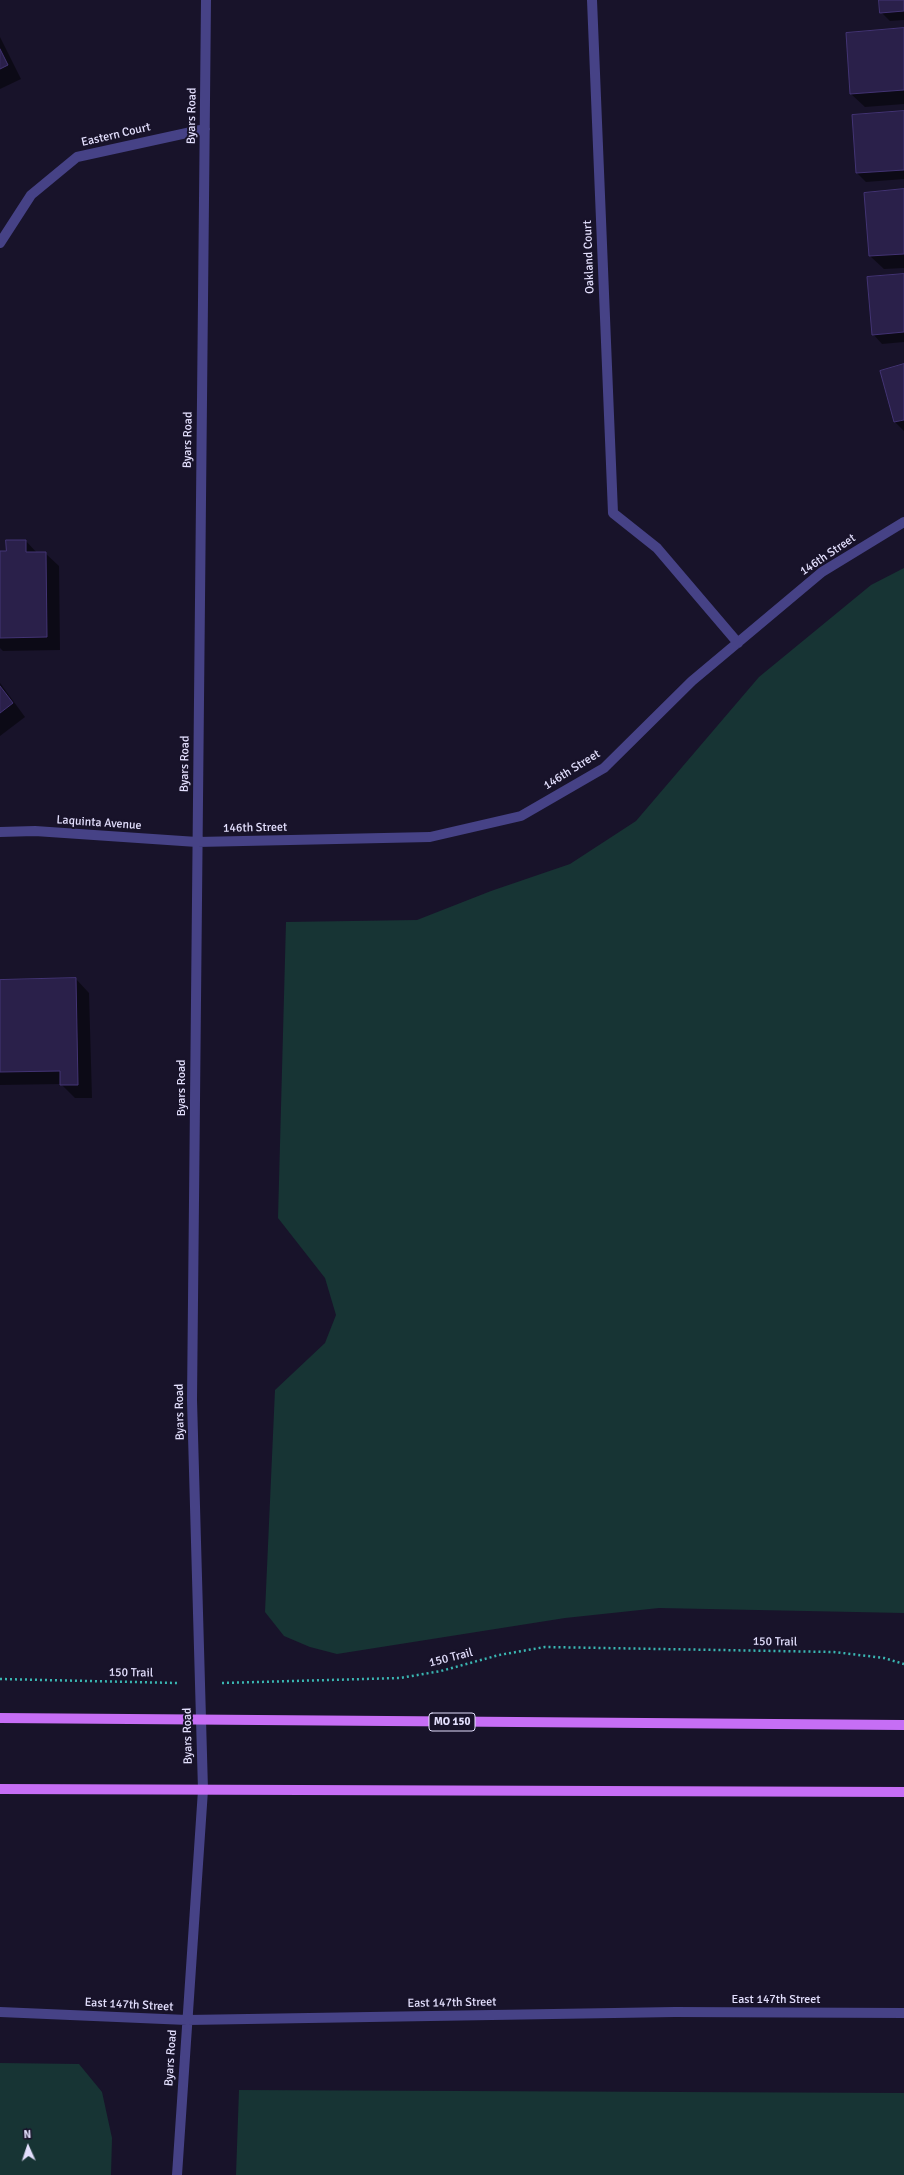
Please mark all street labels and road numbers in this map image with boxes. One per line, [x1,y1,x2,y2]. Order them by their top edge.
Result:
street label: Byars Road [184,88,200,144]
street label: Eastern Court [80,120,152,150]
street label: Oakland Court [581,220,597,294]
street label: Byars Road [180,412,196,468]
street label: 146th Street [797,531,859,579]
street label: Byars Road [177,736,193,792]
street label: 146th Street [541,747,603,793]
street label: Laquinta Avenue [56,813,142,833]
street label: 146th Street [223,820,287,836]
street label: Byars Road [175,1060,189,1116]
street label: Byars Road [172,1384,188,1440]
street label: 150 Trail [753,1634,797,1650]
street label: 150 Trail [428,1646,474,1670]
street label: 150 Trail [109,1665,153,1681]
street label: Byars Road [180,1708,196,1764]
road number: MO 150 [429,1713,475,1731]
street label: East 147th Street [732,1993,820,2007]
street label: East 147th Street [84,1995,174,2015]
street label: East 147th Street [407,1995,497,2011]
street label: Byars Road [162,2029,180,2087]

